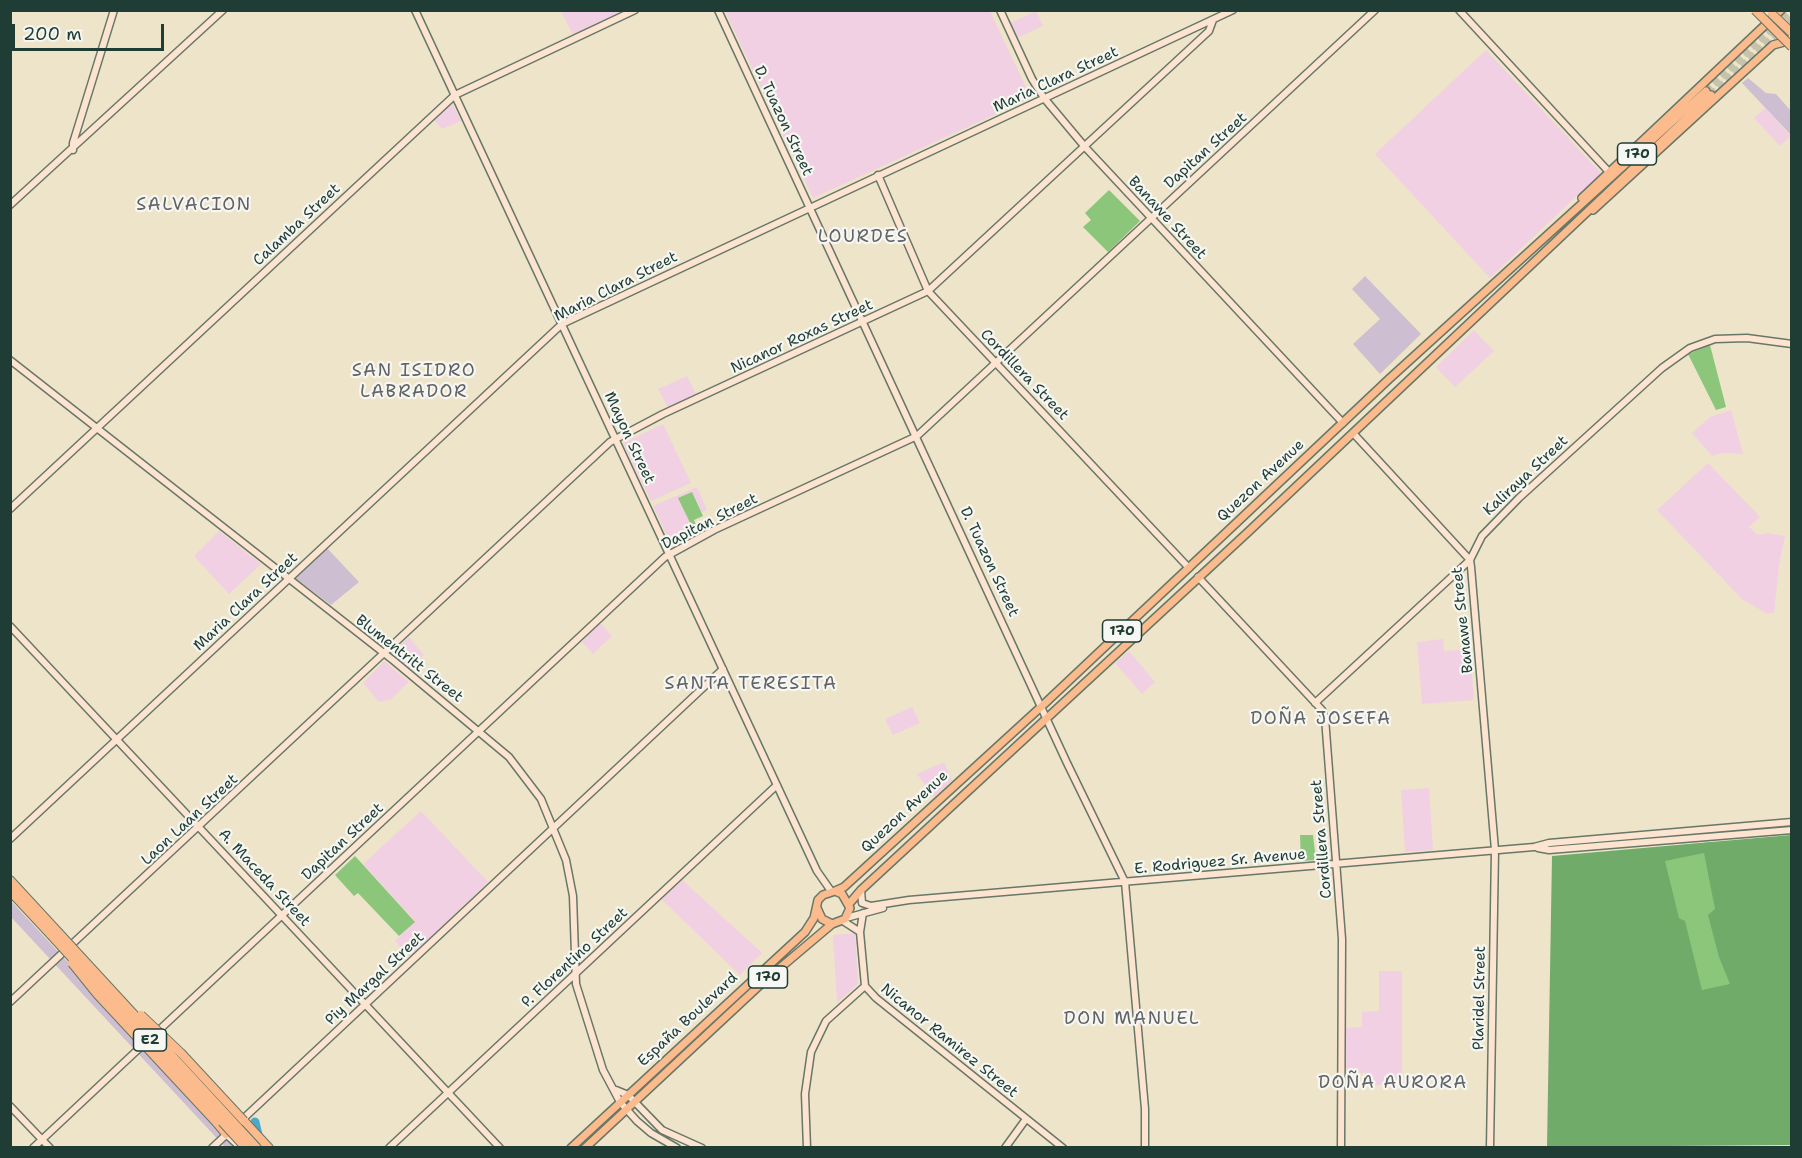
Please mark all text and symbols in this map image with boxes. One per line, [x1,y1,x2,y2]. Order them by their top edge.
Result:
scale bar [15,12,166,50]
text: 200 m [23,22,82,46]
street label: Maria Clara Street [991,43,1121,117]
street label: D. Tuazon Street [750,63,816,179]
street label: Dapitan Street [1161,109,1251,193]
road number: 170 [1618,143,1656,165]
street label: Banawe Street [1124,173,1210,263]
street label: Calamba Street [250,180,344,270]
district label: SALVACION [136,194,252,216]
district label: LOURDES [818,226,908,248]
street label: Maria Clara Street [551,248,681,326]
street label: Nicanor Roxas Street [728,296,876,378]
street label: Cordillera Street [976,326,1072,424]
district label: SAN ISIDRO LABRADOR [352,360,476,403]
street label: Mayon Street [600,389,658,487]
street label: Kaliraya Street [1480,432,1572,520]
street label: Quezon Avenue [1214,436,1308,526]
street label: Dapitan Street [659,490,761,554]
street label: D. Tuazon Street [956,504,1022,620]
street label: Maria Clara Street [190,549,302,655]
street label: Banawe Street [1448,566,1478,674]
street label: Blumentritt Street [352,611,466,707]
road number: 170 [1102,620,1142,642]
district label: SANTA TERESITA [664,673,838,695]
district label: DOÑA JOSEFA [1251,708,1391,730]
street label: Quezon Avenue [858,767,952,857]
street label: Laon Laan Street [138,771,242,869]
street label: Cordillera Street [1308,779,1336,899]
street label: Dapitan Street [298,800,388,884]
street label: A. Maceda Street [214,826,314,930]
street label: E. Rodriguez Sr. Avenue [1134,846,1306,878]
street label: P. Florentino Street [518,904,632,1012]
street label: Piy Margal Street [322,929,428,1029]
street label: Plaridel Street [1470,946,1490,1050]
road number: 170 [748,966,788,988]
street label: España Boulevard [634,969,742,1071]
street label: Nicanor Ramirez Street [877,980,1021,1102]
district label: DON MANUEL [1064,1008,1200,1030]
road number: E2 [134,1029,166,1051]
district label: DOÑA AURORA [1318,1072,1468,1094]

